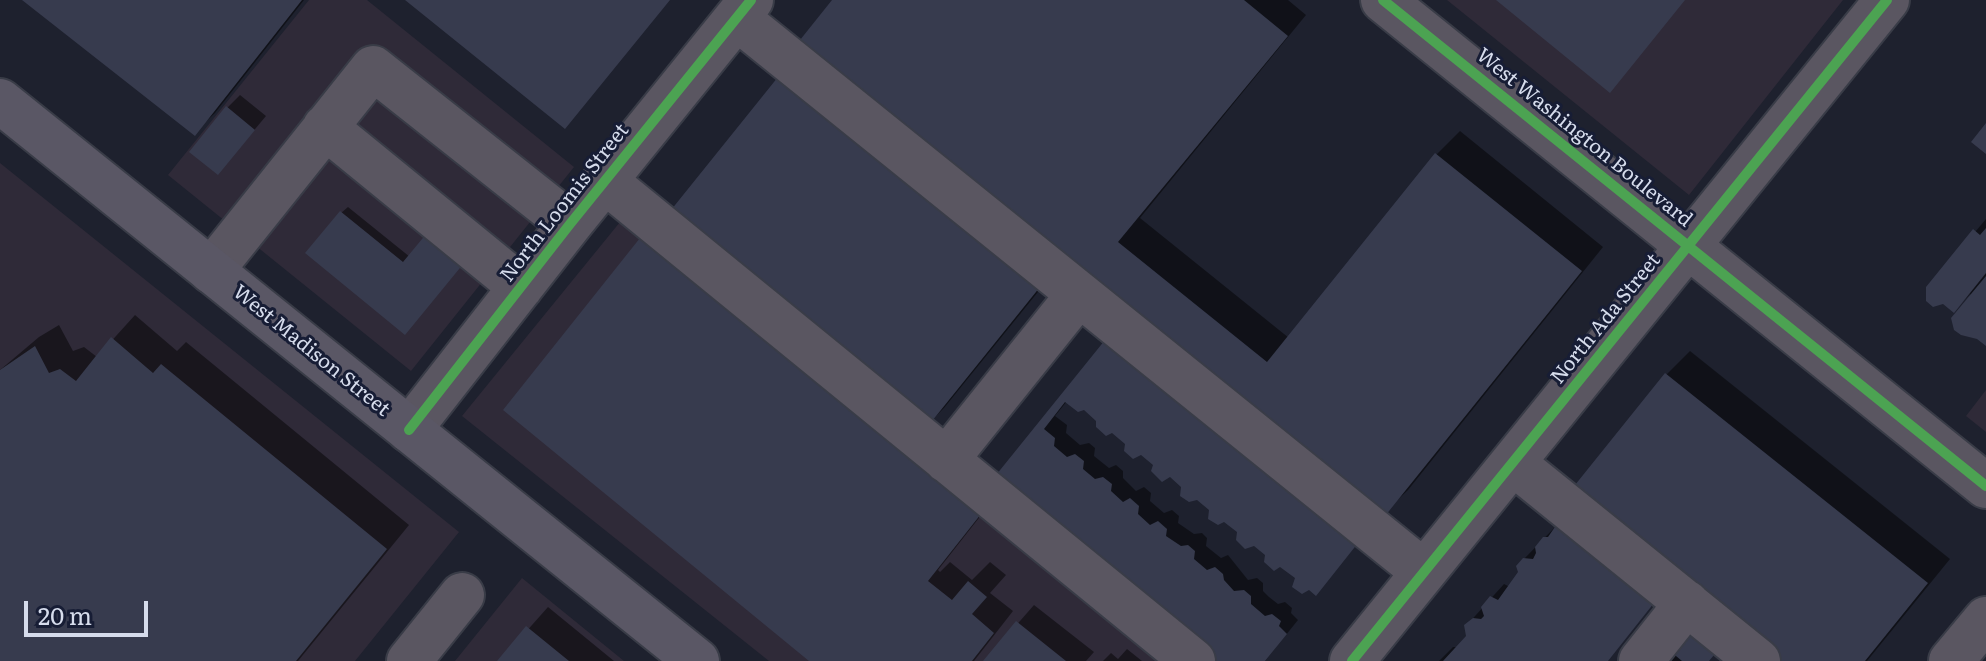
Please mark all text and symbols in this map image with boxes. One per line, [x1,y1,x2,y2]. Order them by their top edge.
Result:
street label: West Washington Boulevard [1471,43,1697,233]
street label: North Loomis Street [496,119,634,287]
street label: North Ada Street [1546,249,1666,389]
street label: West Madison Street [228,280,394,422]
scale bar [28,585,152,635]
text: 20 m [38,597,92,632]

